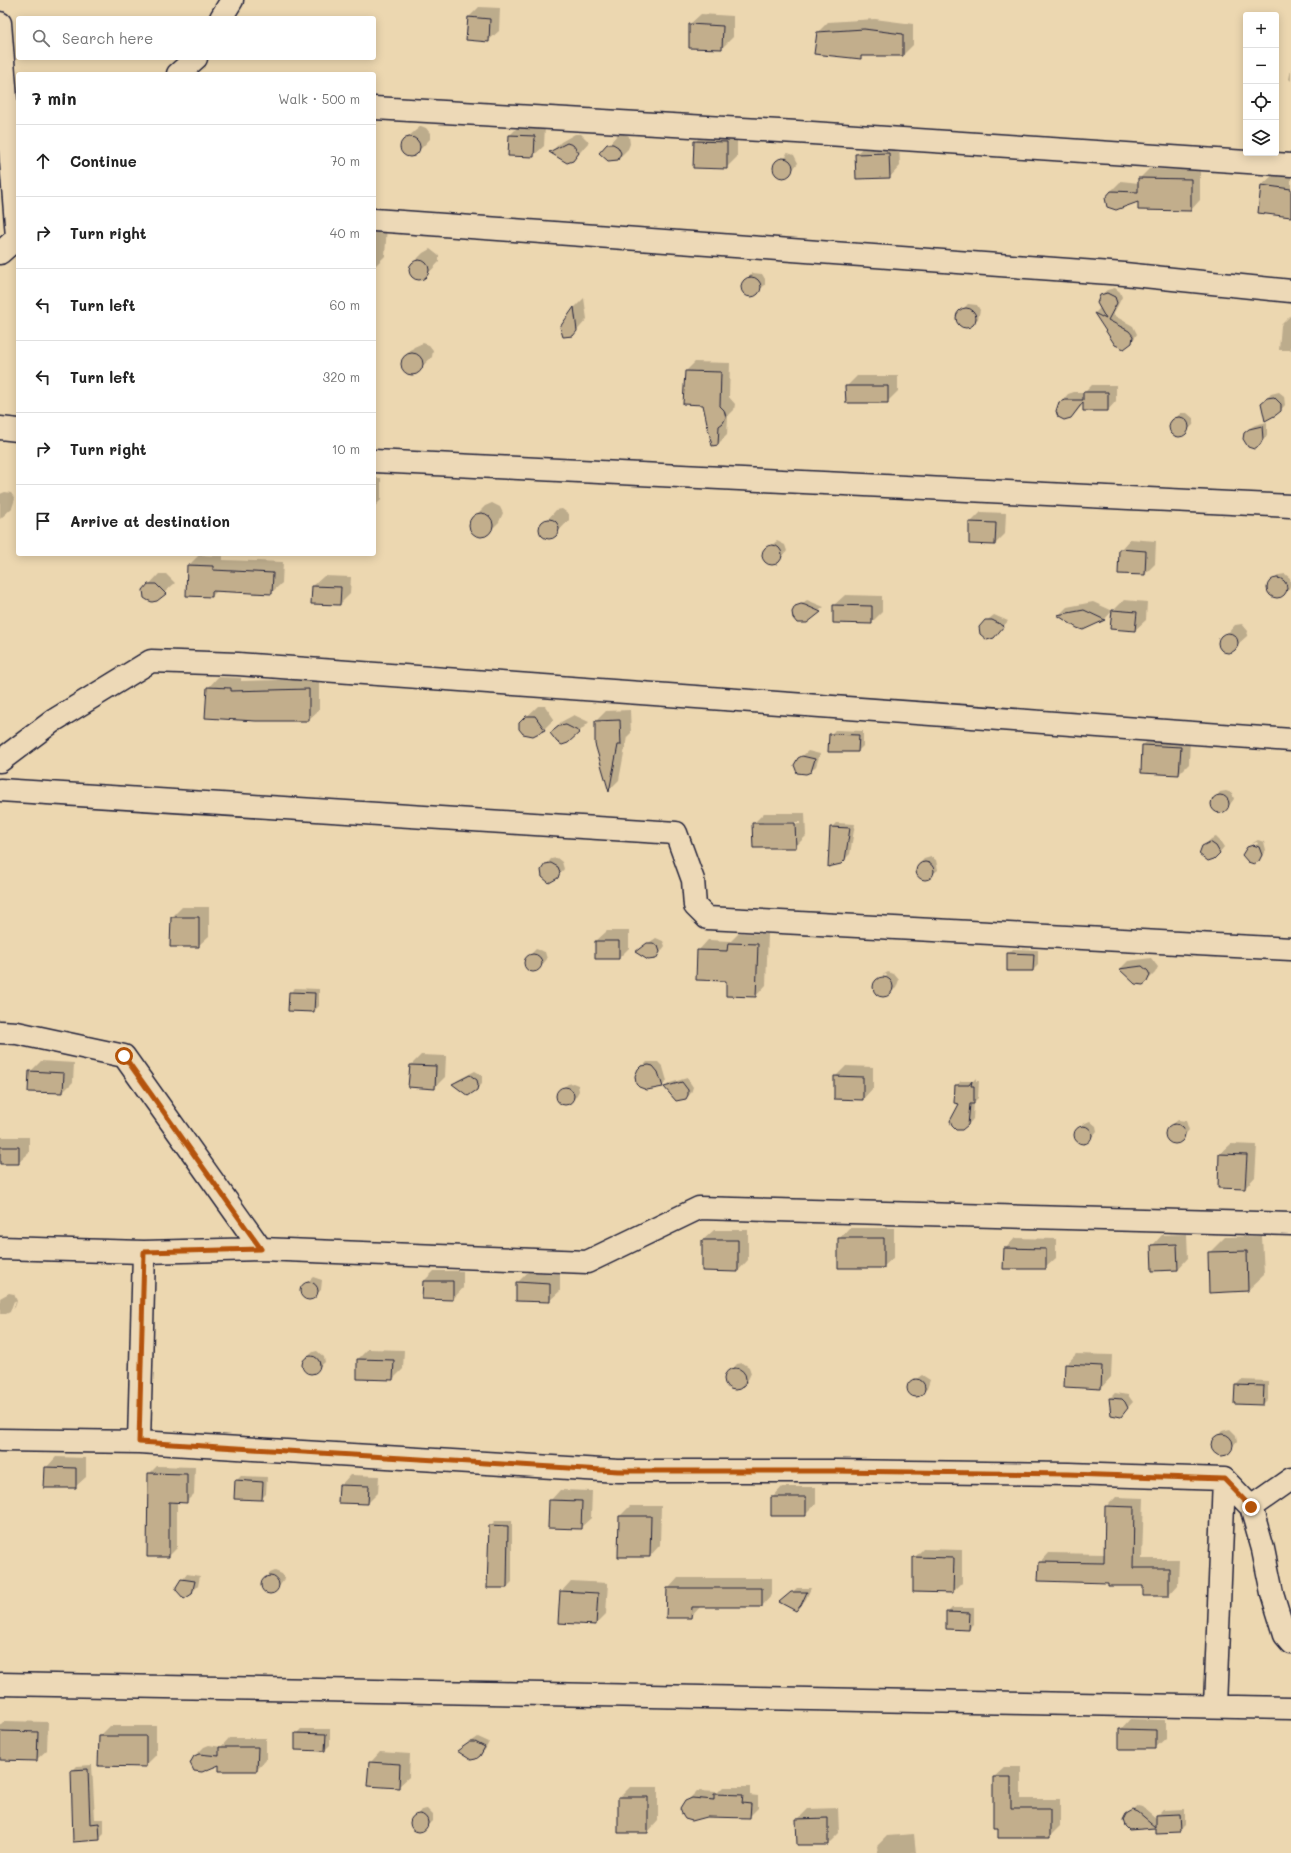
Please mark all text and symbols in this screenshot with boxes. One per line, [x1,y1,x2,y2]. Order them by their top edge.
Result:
map controls [1243,12,1279,156]
button: + [1243,12,1279,48]
search box [16,16,376,60]
icon: search [30,27,52,49]
text: Search here [62,28,153,48]
button: − [1243,48,1279,84]
button: locate [1243,84,1279,120]
text: 7 min [32,87,77,109]
text: Walk · 500 m [278,90,360,107]
button: layers [1243,120,1279,156]
icon: ahead [32,150,54,172]
text: Continue [70,151,137,171]
text: 70 m [330,152,360,169]
icon: right [32,222,54,244]
text: Turn right [70,223,147,243]
text: 40 m [330,224,360,241]
icon: left [32,294,54,316]
text: Turn left [70,295,135,315]
text: 60 m [330,296,360,313]
icon: left [32,366,54,388]
text: Turn left [70,367,135,387]
text: 320 m [323,368,360,385]
icon: right [32,438,54,460]
text: Turn right [70,439,147,459]
text: 10 m [332,440,360,457]
icon: arrive [32,510,54,532]
text: Arrive at destination [70,511,230,531]
route start [115,1047,133,1065]
route end [1242,1498,1260,1516]

